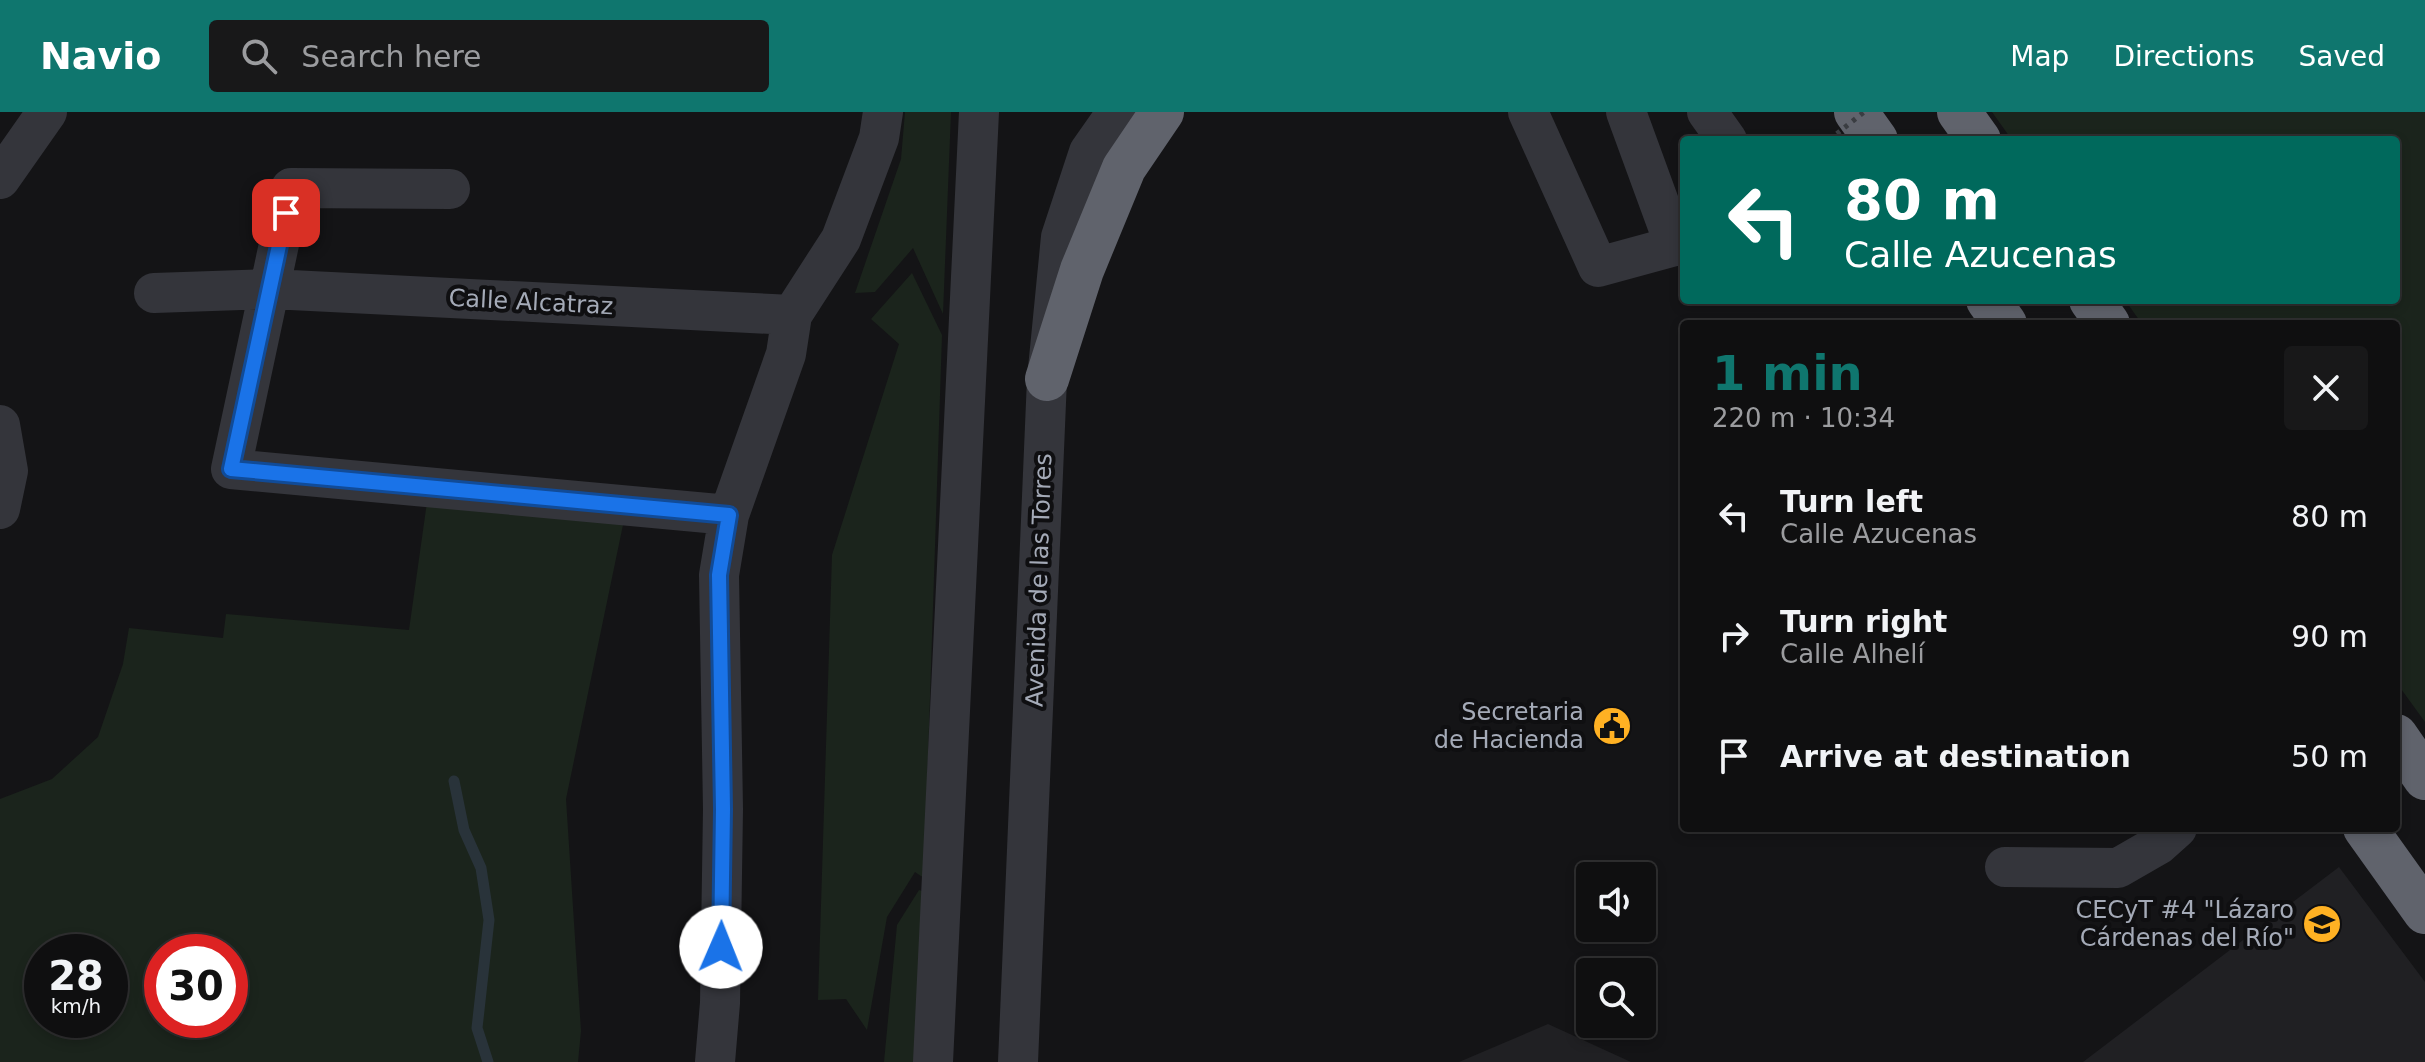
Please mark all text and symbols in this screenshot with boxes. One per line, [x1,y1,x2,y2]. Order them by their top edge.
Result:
search box [209,20,769,92]
text: Navio [40,34,161,78]
icon: search [237,34,281,78]
text: Search here [301,39,482,74]
text: Map [2010,40,2069,73]
text: Directions [2113,40,2254,73]
text: Saved [2298,40,2385,73]
text: 80 m [1844,167,2000,232]
icon: left [1712,168,1816,272]
pin [252,179,320,247]
icon: arrive [264,191,308,235]
text: Calle Azucenas [1844,234,2117,275]
street label: Calle Alcatraz [448,284,614,320]
text: 1 min [1712,345,1863,401]
button: close [2284,346,2368,430]
text: 220 m · 10:34 [1712,403,1895,433]
street label: Avenida de las Torres [1021,453,1057,707]
text: Turn left [1780,484,1923,519]
icon: left [1712,494,1756,538]
text: 80 m [2291,499,2368,534]
text: Calle Azucenas [1780,519,1977,549]
text: Turn right [1780,604,1947,639]
icon: right [1712,614,1756,658]
text: 90 m [2291,619,2368,654]
text: Calle Alhelí [1780,639,1925,669]
place label: Secretaria de Hacienda [1434,698,1584,754]
public building icon: Secretaria de Hacienda [1591,705,1633,747]
icon: arrive [1712,734,1756,778]
text: Arrive at destination [1780,739,2131,774]
text: 50 m [2291,739,2368,774]
map controls [1576,862,1656,1038]
button: sound [1576,862,1656,942]
place label: CECyT #4 "Lázaro Cárdenas del Río" [2075,896,2294,952]
school or university icon: CECyT #4 "Lázaro Cárdenas del Río" [2301,903,2343,945]
position arrow [679,905,763,989]
speed limit sign: 30 [144,934,248,1038]
text: 28 [48,953,104,999]
button: search [1576,958,1656,1038]
text: km/h [51,994,101,1018]

